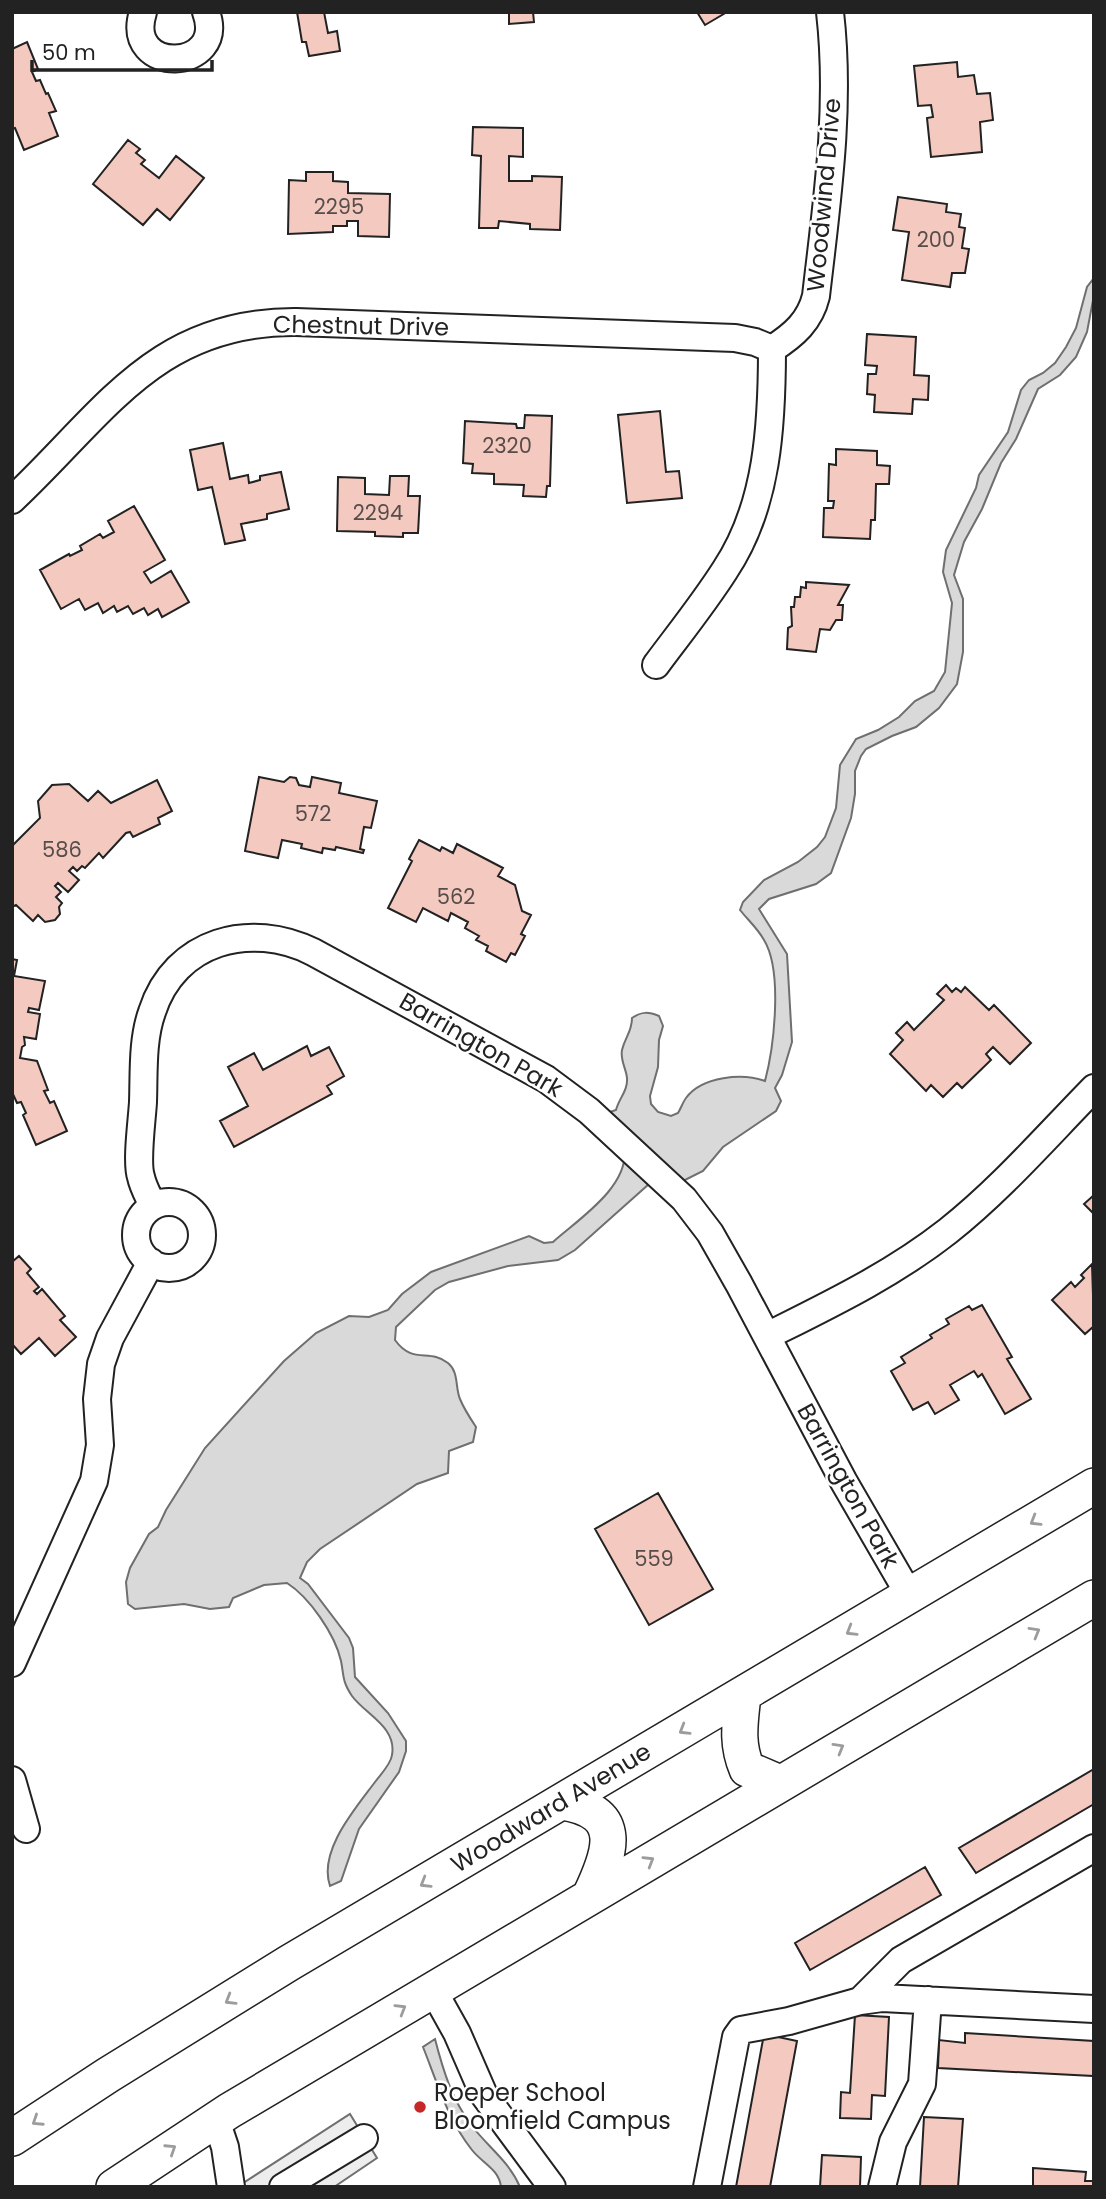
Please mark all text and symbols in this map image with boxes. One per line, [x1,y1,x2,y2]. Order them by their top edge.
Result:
scale bar [32,28,212,72]
text: 50 m [42,38,96,67]
street label: Woodwind Drive [799,97,848,293]
house number: 2295 [314,192,364,221]
house number: 200 [917,225,955,254]
street label: Chestnut Drive [273,307,449,344]
house number: 2320 [482,431,532,460]
house number: 2294 [353,498,403,527]
house number: 572 [295,799,331,828]
house number: 586 [42,835,82,864]
house number: 562 [437,882,475,911]
street label: Barrington Park [393,984,570,1105]
street label: Barrington Park [789,1397,908,1575]
one-way arrow [1030,1513,1043,1526]
house number: 559 [634,1544,674,1573]
one-way arrow [846,1623,859,1636]
one-way arrow [1028,1628,1041,1641]
one-way arrow [678,1721,691,1734]
street label: Woodward Avenue [445,1735,657,1880]
one-way arrow [832,1743,845,1756]
one-way arrow [641,1857,654,1870]
one-way arrow [419,1875,432,1888]
one-way arrow [224,1991,237,2004]
one-way arrow [394,2004,407,2017]
place label: Roeper School Bloomfield Campus [434,2076,671,2137]
marker: Roeper School Bloomfield Campus [412,2099,428,2115]
one-way arrow [32,2113,45,2126]
one-way arrow [163,2145,176,2158]

